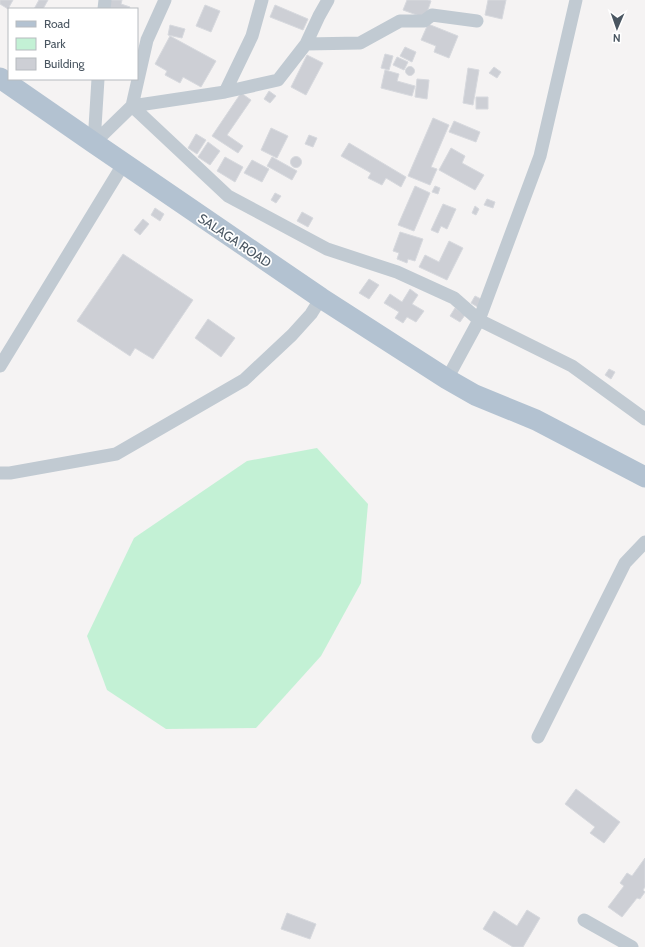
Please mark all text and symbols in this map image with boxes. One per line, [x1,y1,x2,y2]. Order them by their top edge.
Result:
legend [8,8,138,80]
north arrow [597,8,637,48]
text: Road [44,16,70,31]
text: N [613,31,621,45]
text: Park [44,36,66,51]
text: Building [44,56,86,71]
street label: SALAGA ROAD [195,210,275,270]

